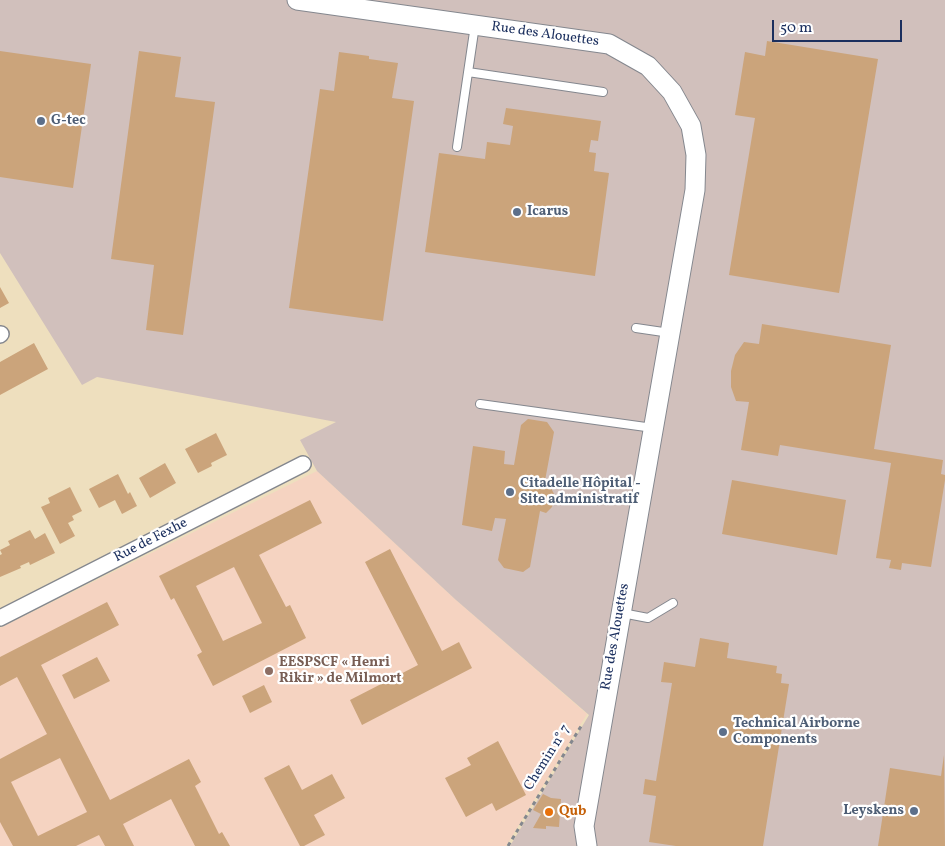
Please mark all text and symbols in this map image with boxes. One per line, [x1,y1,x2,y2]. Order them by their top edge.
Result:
scale bar [775,10,905,42]
text: 50 m [780,18,812,39]
street label: Rue des Alouettes [490,19,600,51]
place label: G-tec [51,113,86,129]
marker: G-tec [35,115,47,127]
place label: Icarus [527,204,568,220]
marker: Icarus [511,206,523,218]
place label: Citadelle Hôpital - Site administratif [520,476,641,508]
marker: Citadelle Hôpital - Site administratif [504,486,516,498]
street label: Rue de Fexhe [111,515,191,567]
street label: Rue des Alouettes [598,582,634,692]
place label: EESPSCF « Henri Rikir » de Milmort [279,655,401,688]
marker: EESPSCF « Henri Rikir » de Milmort [263,665,275,677]
place label: Technical Airborne Components [733,716,860,749]
street label: Chemin n° 7 [521,722,575,794]
marker: Technical Airborne Components [717,726,729,738]
place label: Leyskens [843,803,904,819]
place label: Qub [559,804,586,820]
marker: Leyskens [908,805,920,817]
marker: Qub [543,806,555,818]

